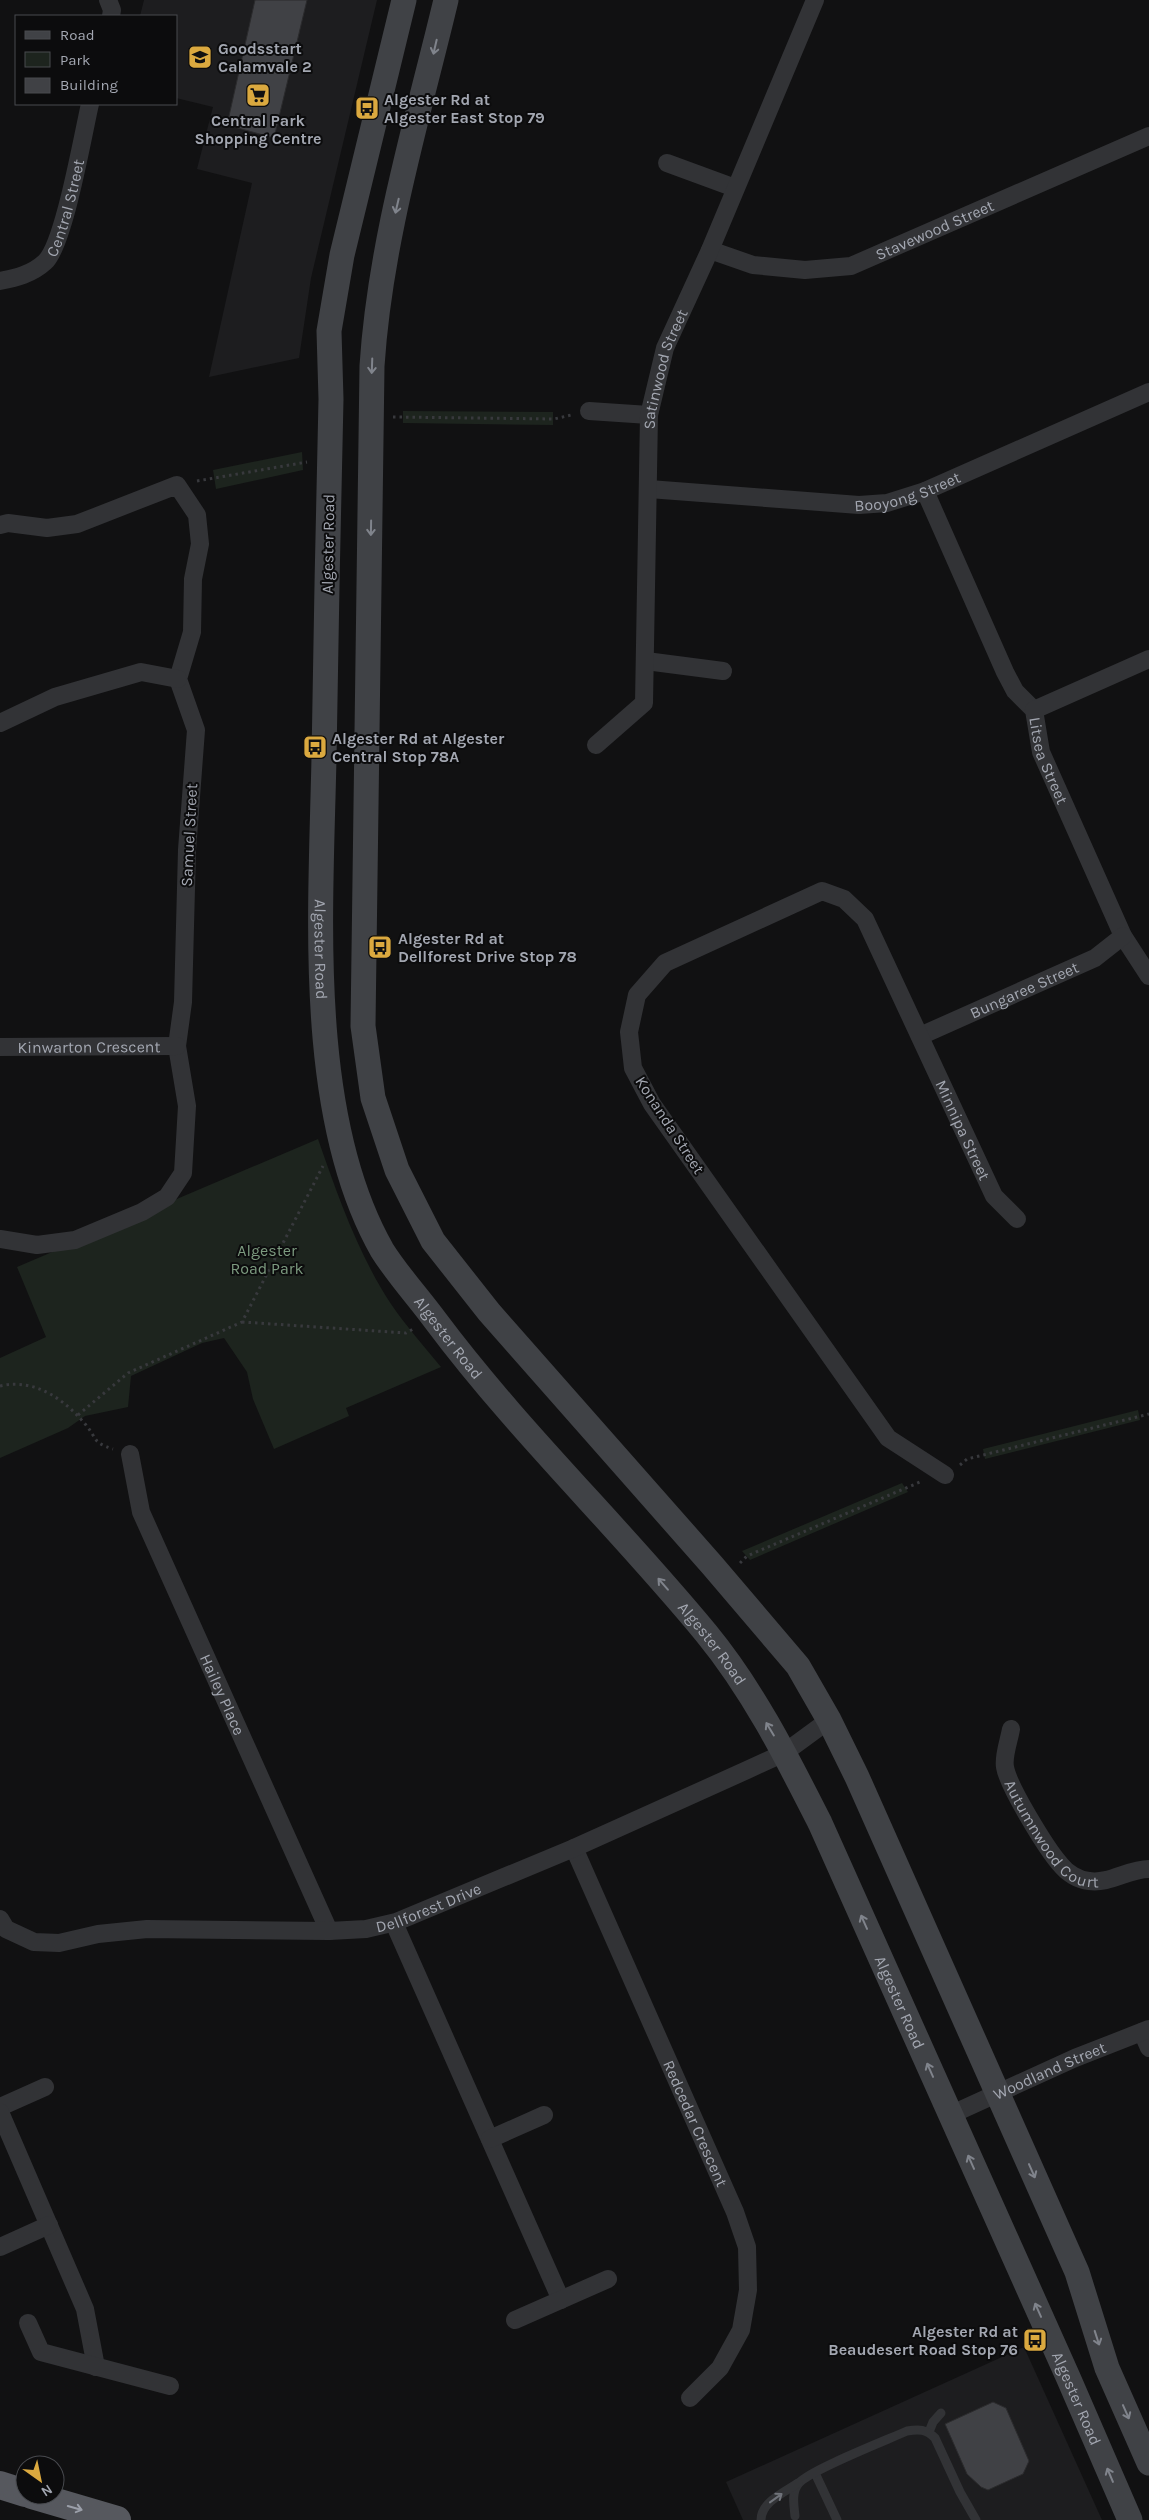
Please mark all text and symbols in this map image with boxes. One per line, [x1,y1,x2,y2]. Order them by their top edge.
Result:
legend [15,15,178,105]
text: Road [60,26,95,44]
place label: Goodsstart Calamvale 2 [218,39,312,76]
one-way arrow [430,39,439,55]
school or university icon: Goodsstart Calamvale 2 [187,44,213,70]
text: Park [60,51,90,69]
text: Building [60,76,118,94]
supermarket icon: Central Park Shopping Centre [245,82,271,108]
place label: Algester Rd at Algester East Stop 79 [384,90,545,127]
bus stop icon: Algester Rd at Algester East Stop 79 [354,95,380,121]
place label: Central Park Shopping Centre [195,111,321,148]
street label: Central Street [42,157,88,260]
street label: Stavewood Street [872,195,997,264]
one-way arrow [392,197,401,213]
street label: Satinwood Street [639,306,691,430]
one-way arrow [368,357,377,373]
street label: Booyong Street [854,467,963,515]
street label: Algester Road [318,494,338,594]
one-way arrow [366,520,376,536]
street label: Litsea Street [1026,715,1072,807]
place label: Algester Rd at Algester Central Stop 78A [332,729,505,766]
bus stop icon: Algester Rd at Algester Central Stop 78A [302,734,328,760]
street label: Samuel Street [177,783,201,887]
street label: Algester Road [311,899,332,1000]
place label: Algester Rd at Dellforest Drive Stop 78 [398,929,577,966]
bus stop icon: Algester Rd at Dellforest Drive Stop 78 [367,934,393,960]
street label: Bungaree Street [967,957,1082,1022]
street label: Kinwarton Crescent [17,1037,161,1056]
street label: Konanda Street [631,1073,709,1177]
street label: Minnipa Street [932,1077,995,1183]
park label: Algester Road Park [230,1241,304,1278]
street label: Algester Road [410,1292,487,1383]
one-way arrow [658,1578,669,1591]
street label: Algester Road [674,1598,751,1688]
street label: Hailey Place [196,1651,249,1738]
one-way arrow [764,1722,774,1736]
street label: Autumnwood Court [1001,1776,1099,1891]
street label: Dellforest Drive [374,1878,484,1936]
one-way arrow [859,1915,869,1930]
street label: Algester Road [871,1952,929,2051]
street label: Woodland Street [990,2037,1108,2104]
street label: Redcedar Crescent [659,2057,732,2189]
one-way arrow [925,2063,934,2078]
one-way arrow [966,2155,976,2170]
one-way arrow [1027,2163,1037,2178]
one-way arrow [1033,2303,1042,2318]
place label: Algester Rd at Beaudesert Road Stop 76 [828,2322,1018,2359]
bus stop icon: Algester Rd at Beaudesert Road Stop 76 [1022,2327,1048,2353]
one-way arrow [1093,2330,1103,2346]
street label: Algester Road [1048,2348,1106,2448]
one-way arrow [1122,2404,1132,2419]
north arrow [15,2455,65,2505]
one-way arrow [1104,2468,1114,2483]
text: N [38,2481,56,2500]
one-way arrow [769,2493,782,2504]
one-way arrow [66,2503,82,2513]

